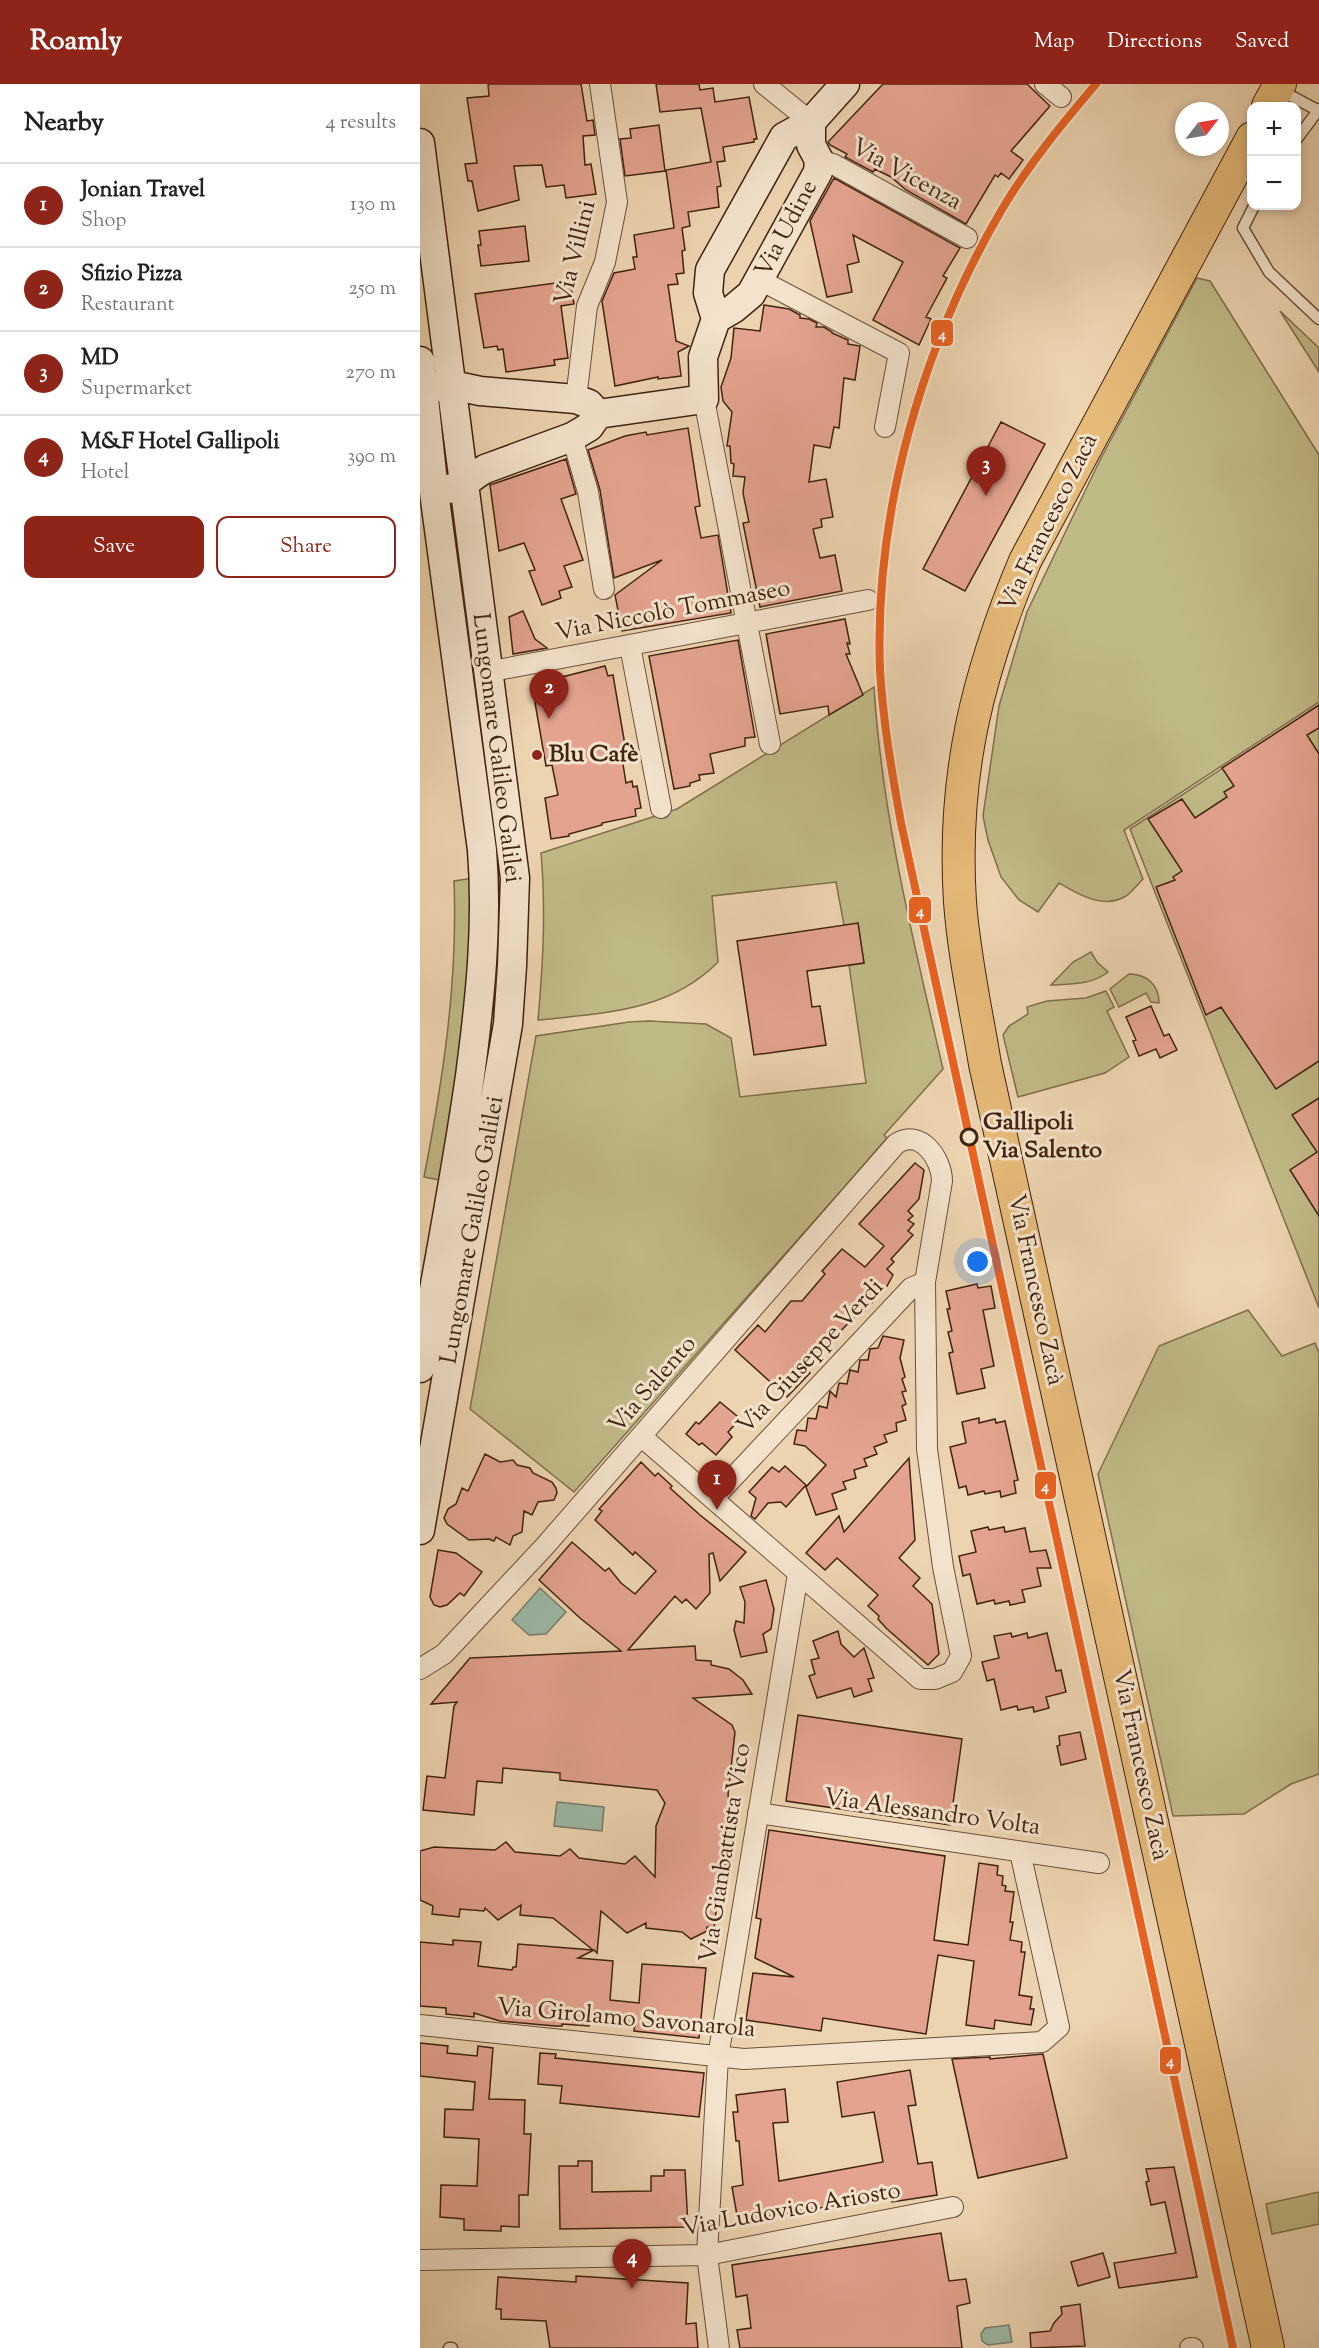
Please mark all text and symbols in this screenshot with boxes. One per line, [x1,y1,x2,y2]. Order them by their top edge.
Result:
text: Roamly [30,22,122,62]
text: Map [1034,27,1074,57]
text: Directions [1107,27,1202,57]
text: Saved [1235,27,1289,57]
north arrow [1175,102,1229,156]
map controls [1247,102,1301,210]
button: + [1247,102,1301,156]
text: Nearby [24,105,104,142]
text: 4 results [325,109,396,138]
street label: Via Vicenza [844,131,968,219]
button: − [1247,156,1301,210]
street label: Via Udine [747,174,827,284]
text: Jonian Travel [81,175,205,207]
text: 1 [40,191,47,220]
text: 130 m [350,191,396,220]
street label: Via Villini [547,197,605,309]
text: Shop [81,207,126,236]
text: Sfizio Pizza [81,259,182,291]
text: 2 [39,275,48,304]
text: 250 m [348,275,396,304]
text: Restaurant [81,291,174,320]
line badge: 4 [930,319,954,347]
text: 4 [937,324,946,347]
text: MD [81,343,119,375]
text: 3 [39,359,48,388]
text: 270 m [346,359,396,388]
text: Supermarket [81,375,192,404]
text: M&F Hotel Gallipoli [81,427,280,459]
street label: Via Francesco Zacà [991,428,1107,618]
text: 4 [38,443,49,472]
text: 390 m [347,443,396,472]
pin: 3 [966,446,1006,496]
text: Hotel [81,459,129,488]
button: Save [24,516,204,578]
button: Share [216,516,396,578]
street label: Via Niccolò Tommaseo [553,572,793,650]
street label: Lungomare Galileo Galilei [463,611,529,885]
pin: 2 [530,670,568,719]
place label: Blu Cafè [549,738,638,772]
marker: Blu Cafè [530,748,544,762]
line badge: 4 [908,896,932,924]
text: 4 [915,901,924,924]
street label: Lungomare Galileo Galilei [433,1093,513,1367]
place label: Gallipoli Via Salento [983,1106,1102,1168]
marker: Gallipoli Via Salento [960,1128,978,1146]
street label: Via Francesco Zacà [998,1191,1072,1389]
your location [963,1247,992,1276]
street label: Via Giuseppe Verdi [730,1272,892,1442]
street label: Via Salento [601,1329,705,1441]
pin: 1 [698,1460,736,1510]
line badge: 4 [1034,1471,1057,1500]
text: 4 [1040,1476,1049,1499]
street label: Via Francesco Zacà [1103,1666,1177,1864]
street label: Via Gianbattista Vico [692,1741,760,1965]
street label: Via Alessandro Volta [822,1781,1042,1845]
street label: Via Girolamo Savonarola [495,1991,757,2047]
line badge: 4 [1159,2046,1182,2075]
text: 4 [1165,2051,1174,2074]
street label: Via Ludovico Ariosto [679,2174,903,2246]
pin: 4 [612,2240,652,2289]

